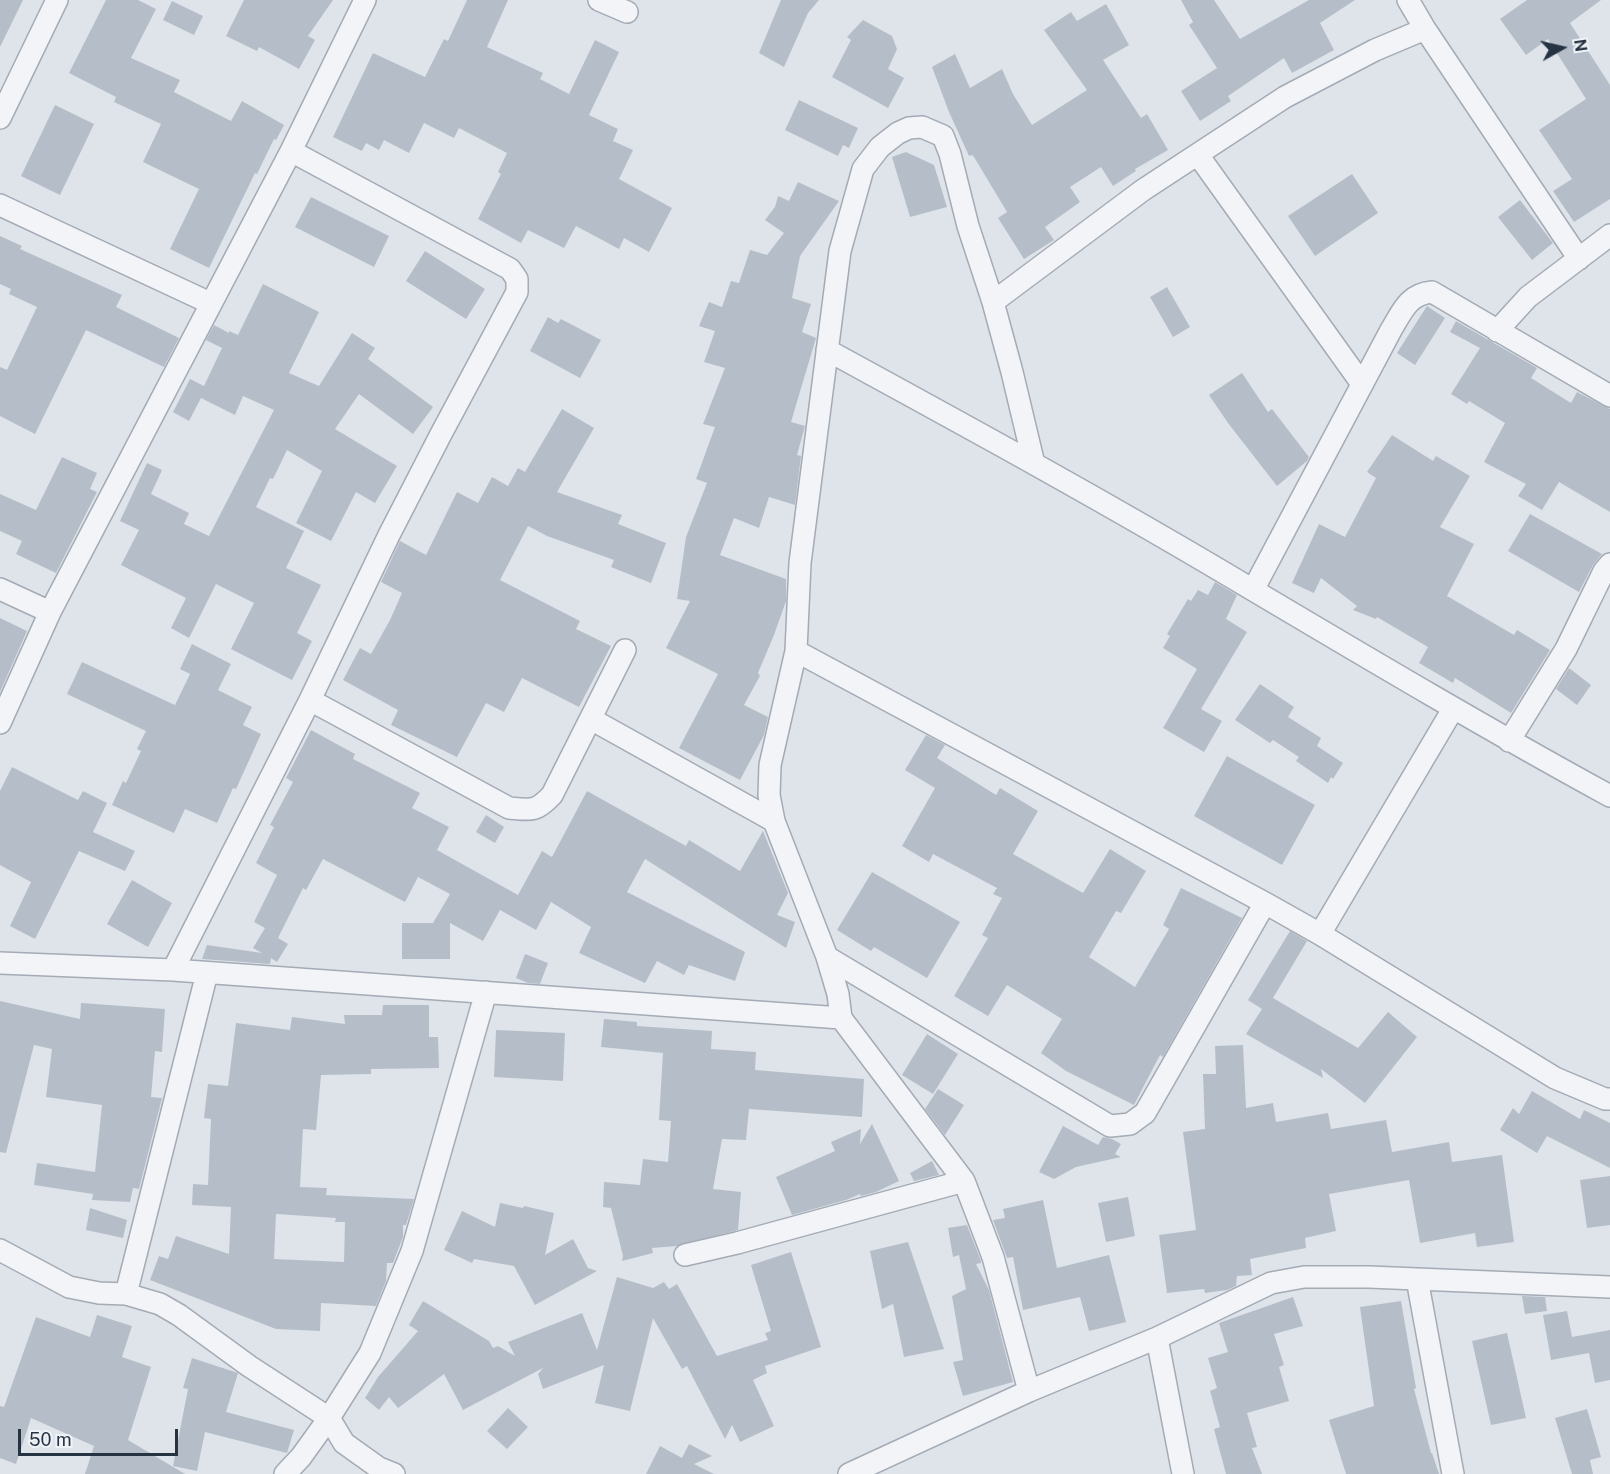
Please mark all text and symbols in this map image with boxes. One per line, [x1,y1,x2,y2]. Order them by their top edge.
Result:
north arrow [1532,18,1592,78]
text: N [1570,38,1591,53]
scale bar [21,1417,182,1455]
text: 50 m [29,1429,72,1450]

